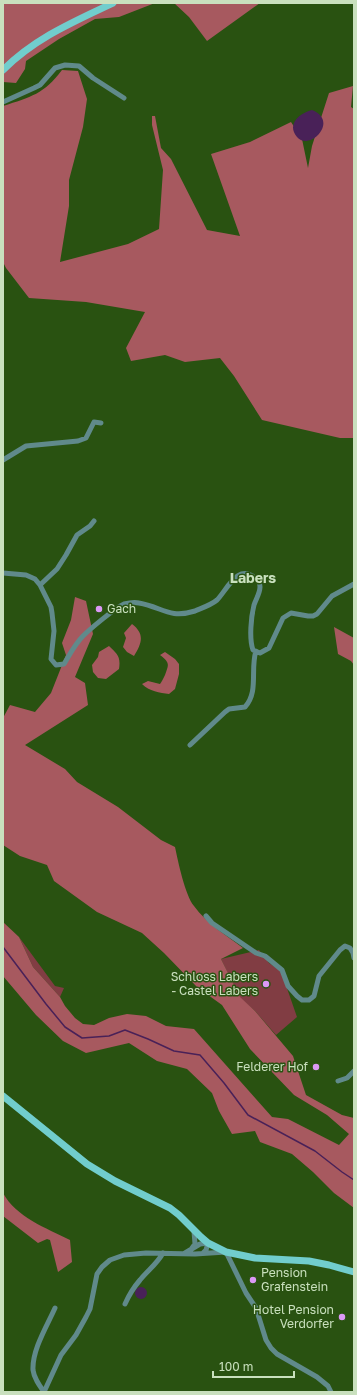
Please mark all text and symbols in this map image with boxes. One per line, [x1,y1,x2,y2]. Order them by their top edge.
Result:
district label: Labers [230,569,276,586]
place label: Gach [107,601,136,616]
marker: Gach [94,604,104,614]
place label: Schloss Labers - Castel Labers [171,969,258,998]
marker: Schloss Labers - Castel Labers [261,979,271,989]
place label: Felderer Hof [236,1059,309,1074]
marker: Felderer Hof [311,1062,321,1072]
place label: Pension Grafenstein [261,1265,328,1294]
marker: Pension Grafenstein [248,1275,258,1285]
place label: Hotel Pension Verdorfer [253,1302,334,1331]
marker: Hotel Pension Verdorfer [337,1312,347,1322]
scale bar [213,1353,294,1379]
text: 100 m [219,1359,253,1374]

